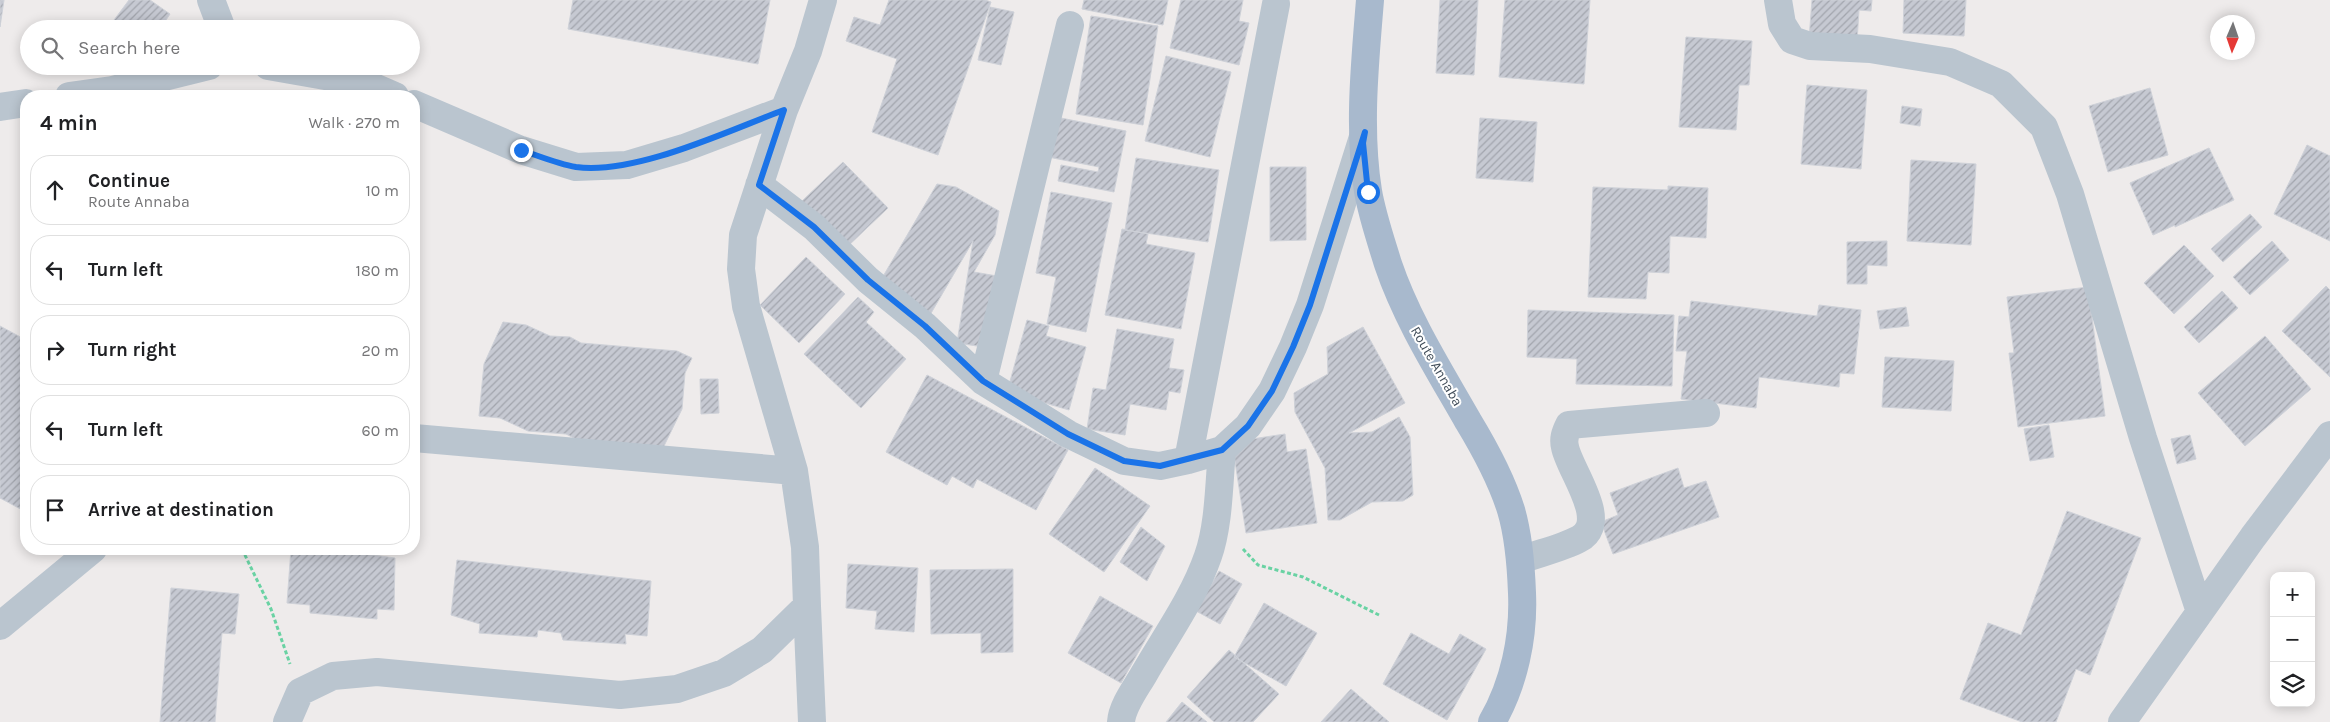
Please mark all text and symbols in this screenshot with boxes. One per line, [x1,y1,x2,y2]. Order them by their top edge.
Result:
north arrow [2210,15,2255,60]
search box [20,20,420,75]
icon: search [38,34,66,62]
text: Search here [78,37,180,59]
text: 4 min [40,111,98,135]
text: Walk · 270 m [308,113,400,132]
route end [510,139,533,162]
text: Continue [88,170,170,192]
icon: ahead [41,176,69,204]
text: 10 m [365,181,399,200]
route start [1357,181,1380,204]
text: Route Annaba [88,192,190,211]
icon: left [41,256,69,284]
text: Turn left [88,259,163,281]
text: 180 m [356,261,399,280]
street label: Route Annaba [1407,323,1466,409]
icon: right [41,336,69,364]
text: Turn right [88,339,177,361]
text: 20 m [361,341,399,360]
icon: left [41,416,69,444]
text: Turn left [88,419,163,441]
text: 60 m [362,421,399,440]
icon: arrive [41,496,69,524]
text: Arrive at destination [88,499,274,521]
map controls [2270,572,2315,707]
button: + [2270,572,2315,617]
button: − [2270,617,2315,662]
button: layers [2270,662,2315,707]

